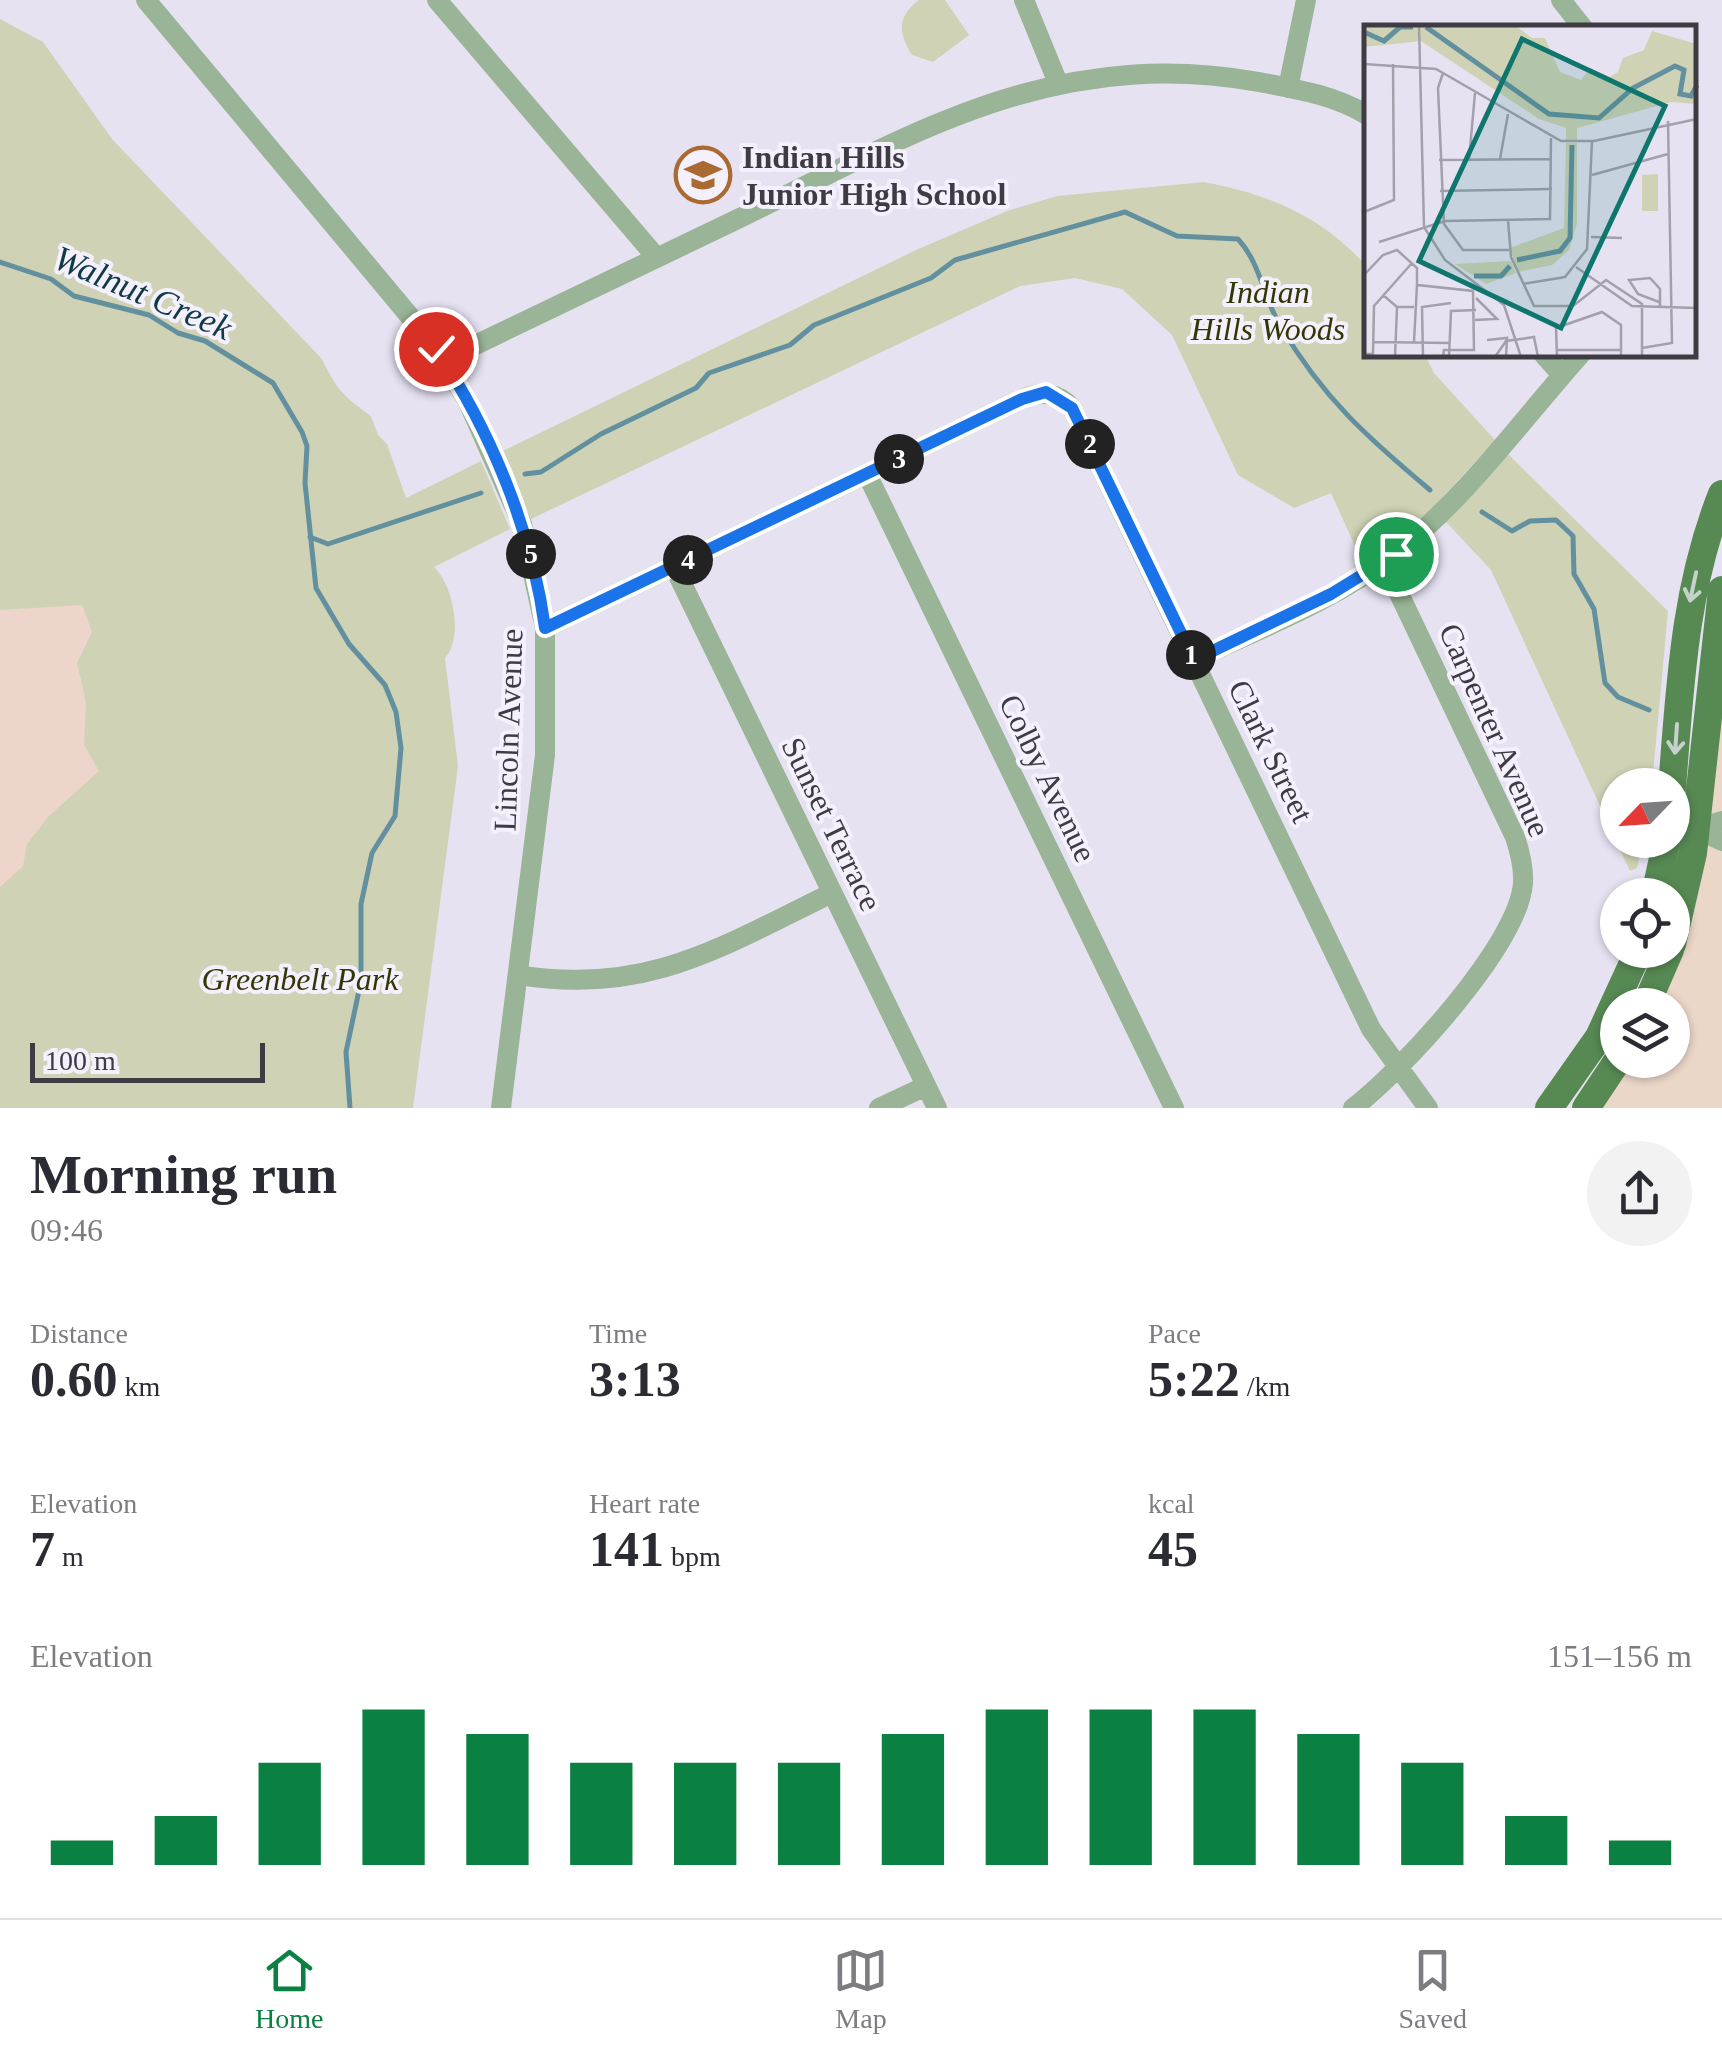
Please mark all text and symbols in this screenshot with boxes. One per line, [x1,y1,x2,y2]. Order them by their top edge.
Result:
inset map [1364,25,1697,358]
place label: Indian Hills Junior High School [742,139,1006,212]
school or university icon: Indian Hills Junior High School [673,145,733,205]
water label: Walnut Creek [48,238,239,348]
park label: Indian Hills Woods [1190,274,1345,347]
pin [394,307,479,392]
icon: check [409,322,464,377]
pin: 2 [1065,419,1115,469]
text: 2 [1083,428,1097,459]
pin: 3 [874,434,924,484]
text: 3 [892,443,906,474]
pin [1354,512,1439,597]
icon: arrive [1369,527,1424,582]
pin: 5 [506,529,556,579]
pin: 4 [663,535,713,585]
text: 5 [524,538,538,569]
text: 4 [681,544,695,575]
one-way arrow [1683,570,1701,602]
street label: Carpenter Avenue [1432,618,1558,842]
street label: Lincoln Avenue [486,628,530,832]
pin: 1 [1166,630,1216,680]
text: 1 [1184,639,1198,670]
street label: Clark Street [1221,674,1321,828]
street label: Colby Avenue [992,688,1104,868]
one-way arrow [1666,723,1685,755]
street label: Sunset Terrace [775,732,889,916]
north arrow [1600,768,1690,858]
map controls [1600,768,1690,1078]
button: locate [1600,878,1690,968]
park label: Greenbelt Park [202,961,399,997]
button: layers [1600,988,1690,1078]
scale bar [30,1038,265,1082]
text: 100 m [45,1045,116,1076]
button: share [1587,1141,1692,1246]
text: Morning run [30,1144,337,1205]
text: 09:46 [30,1212,103,1248]
text: Distance [30,1318,128,1349]
text: Time [589,1318,647,1349]
text: Pace [1148,1318,1201,1349]
text: 0.60 [30,1351,118,1407]
text: 3:13 [589,1351,681,1407]
text: 5:22 [1148,1351,1240,1407]
text: km [118,1371,160,1402]
text: /km [1240,1371,1290,1402]
text: Elevation [30,1488,137,1519]
text: Heart rate [589,1488,700,1519]
text: kcal [1148,1488,1195,1519]
text: 7 [30,1521,55,1577]
text: 141 [589,1521,664,1577]
text: 45 [1148,1521,1198,1577]
text: m [55,1541,84,1572]
text: bpm [664,1541,721,1572]
text: Elevation [30,1638,153,1674]
text: 151–156 m [1547,1638,1692,1674]
tab: Home [255,1943,323,2035]
tab: Map [833,1943,888,2035]
tab: Saved [1399,1943,1467,2035]

